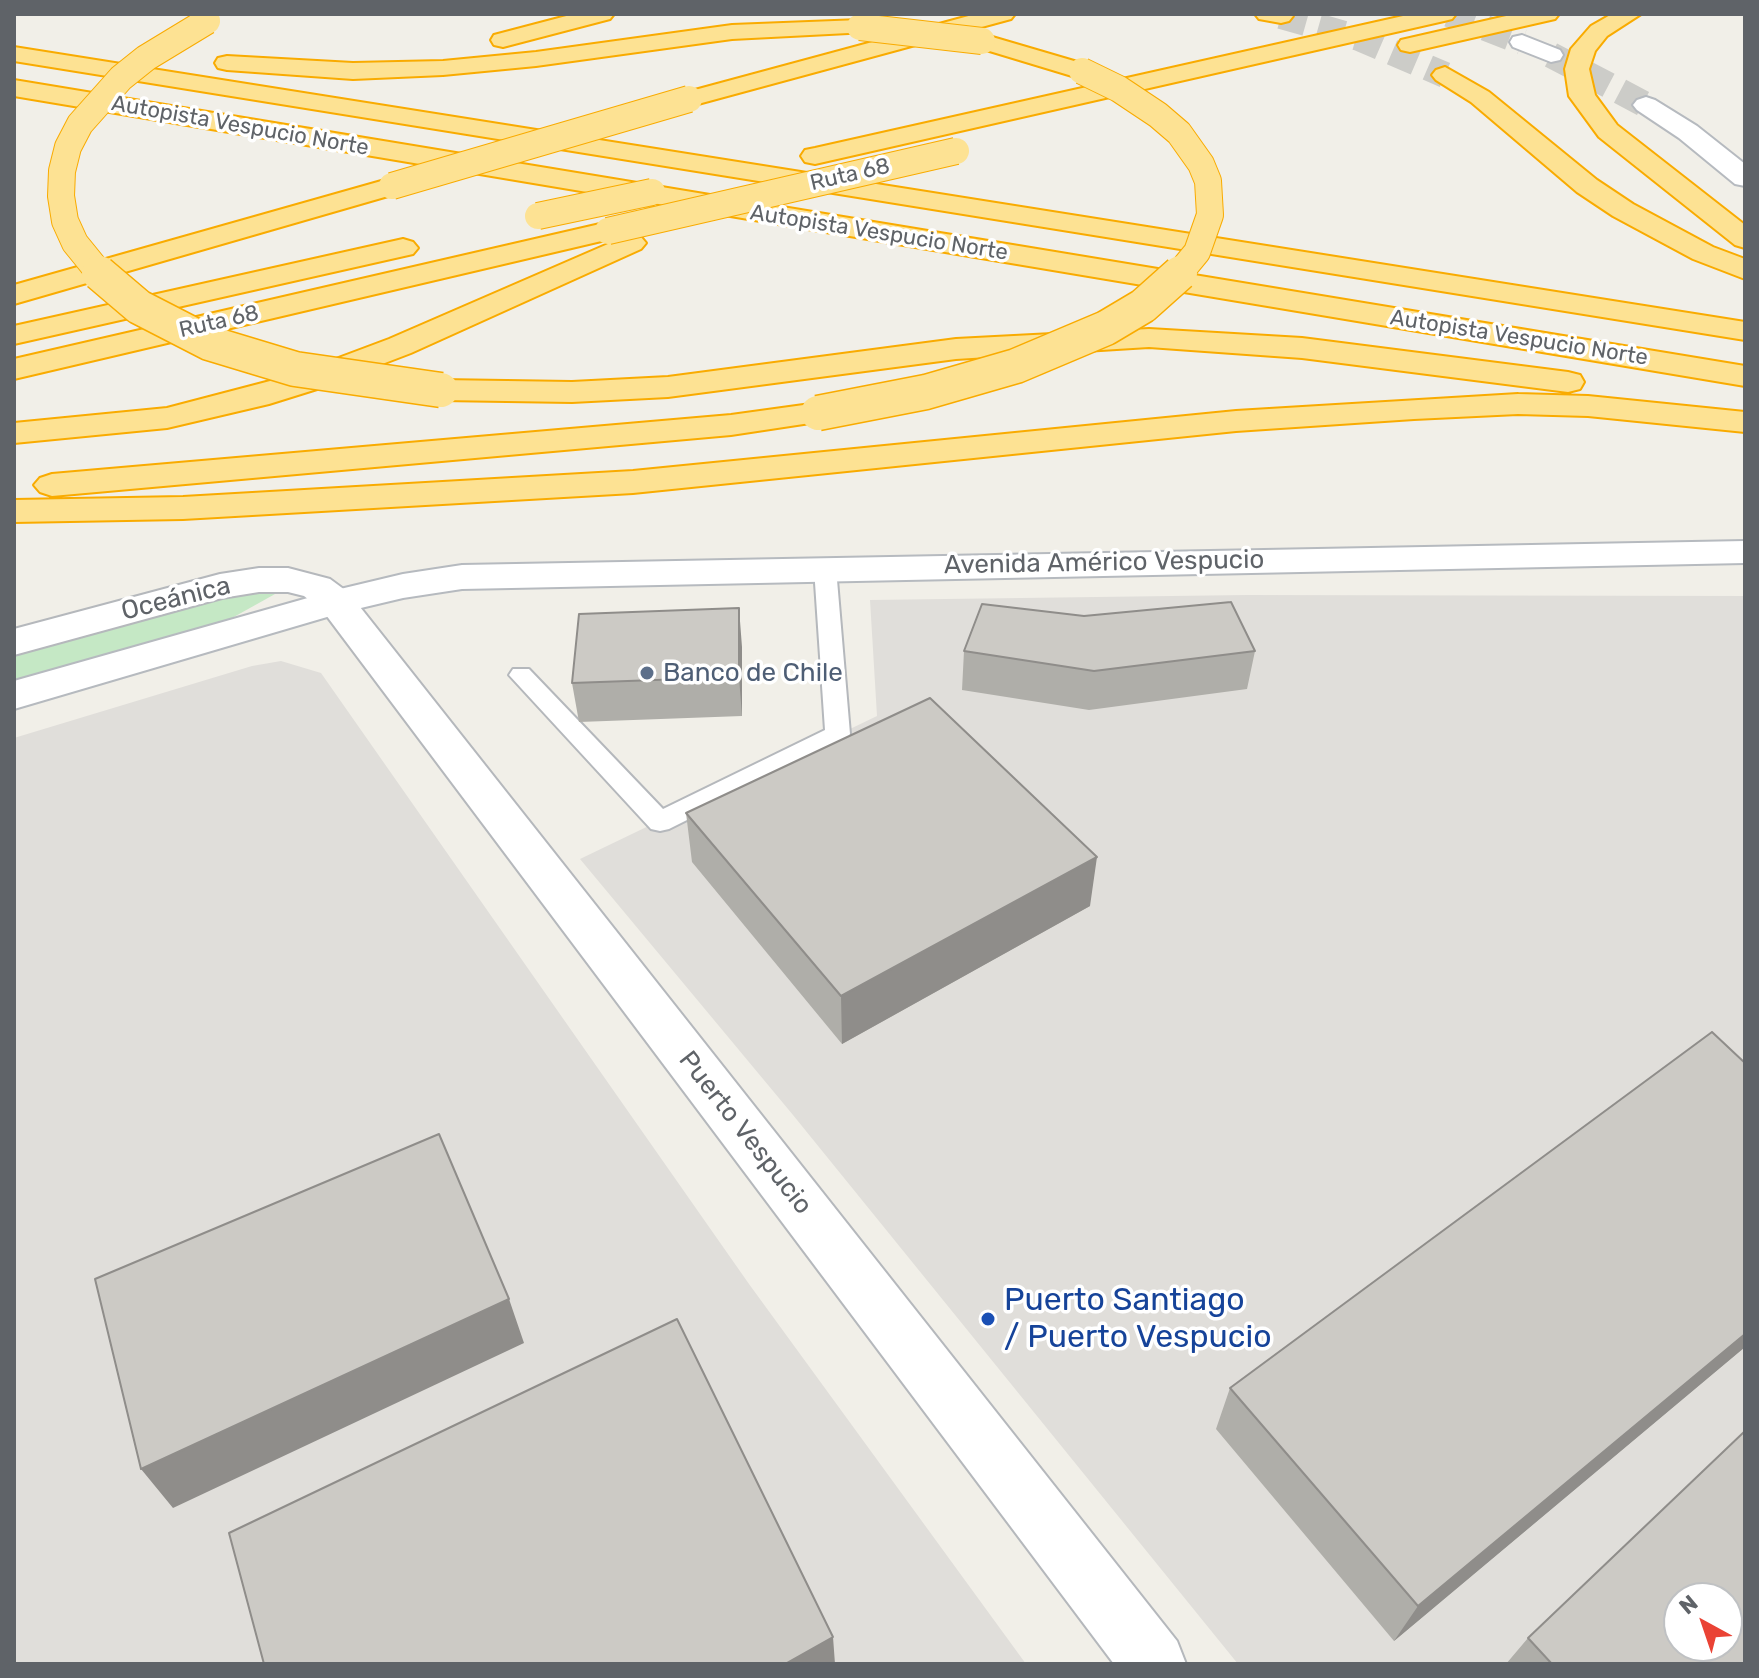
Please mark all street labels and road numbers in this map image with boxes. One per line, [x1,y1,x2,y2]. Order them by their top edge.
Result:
street label: Autopista Vespucio Norte [109,90,371,162]
street label: Ruta 68 [808,153,892,197]
street label: Autopista Vespucio Norte [748,200,1010,266]
street label: Ruta 68 [177,300,261,344]
street label: Autopista Vespucio Norte [1388,305,1650,371]
street label: Avenida Américo Vespucio [944,545,1264,581]
street label: Oceánica [118,570,234,628]
street label: Puerto Vespucio [672,1045,818,1221]

